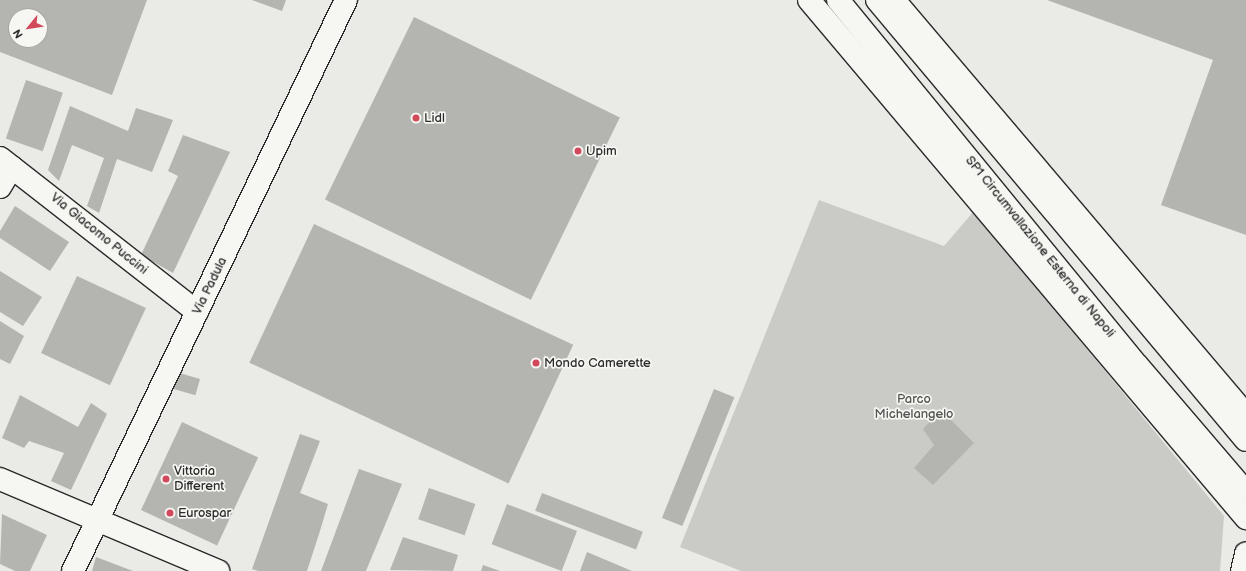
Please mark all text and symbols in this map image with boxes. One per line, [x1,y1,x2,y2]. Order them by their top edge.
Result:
north arrow [8,8,48,48]
text: N [10,27,26,41]
place label: Lidl [424,110,445,126]
marker: Lidl [411,113,421,123]
place label: Upim [586,143,617,159]
marker: Upim [573,146,583,156]
street label: SP1 Circumvallazione Esterna di Napoli [962,153,1118,341]
street label: Via Giacomo Puccini [47,190,151,278]
street label: Via Padula [189,255,231,317]
place label: Mondo Camerette [544,355,651,371]
marker: Mondo Camerette [531,358,541,368]
park label: Parco Michelangelo [874,392,954,423]
place label: Vittoria Different [174,464,224,495]
marker: Vittoria Different [161,474,171,484]
place label: Eurospar [178,505,231,521]
marker: Eurospar [165,508,175,518]

